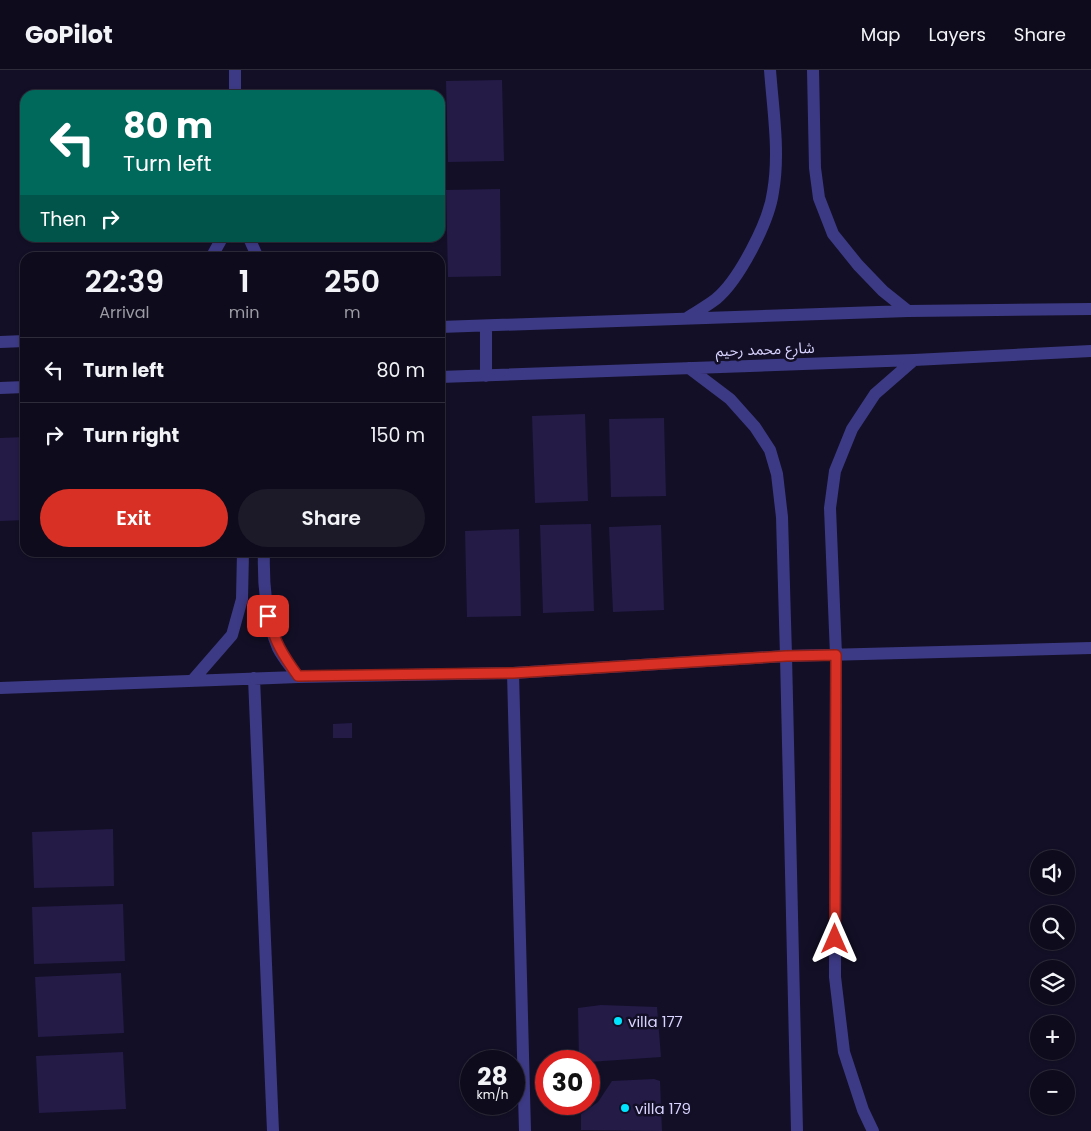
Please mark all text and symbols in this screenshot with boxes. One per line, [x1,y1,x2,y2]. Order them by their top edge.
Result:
text: GoPilot [25,18,113,51]
text: Map [861,22,901,47]
text: Layers [929,22,986,47]
text: Share [1014,22,1066,47]
text: 80 m [123,101,213,150]
icon: left [40,110,105,175]
text: Turn left [123,148,211,179]
icon: right [96,205,124,233]
text: Then [40,206,86,233]
text: 22:39 [85,260,164,303]
text: 1 [239,260,250,303]
text: 250 [324,260,380,303]
text: Arrival [99,301,150,324]
text: min [229,301,259,324]
text: m [344,301,360,324]
street label: شارع محمد رحيم [715,337,815,363]
icon: left [40,356,68,384]
text: Turn left [83,357,164,384]
text: 80 m [376,357,425,384]
icon: right [40,421,68,449]
text: Turn right [83,422,179,449]
text: 150 m [370,422,425,449]
button: Exit [40,489,228,547]
button: Share [238,489,425,547]
pin [247,595,289,637]
icon: arrive [254,602,282,630]
map controls [1030,850,1075,1115]
button: sound [1030,850,1075,895]
button: search [1030,905,1075,950]
position arrow [808,912,860,964]
button: layers [1030,960,1075,1005]
place label: villa 177 [628,1011,683,1032]
marker: villa 177 [612,1015,624,1027]
button: + [1030,1015,1075,1060]
speed limit sign: 30 [535,1050,600,1115]
text: 28 [477,1059,508,1094]
button: − [1030,1070,1075,1115]
text: km/h [477,1086,508,1103]
place label: villa 179 [635,1098,691,1119]
marker: villa 179 [619,1102,631,1114]

